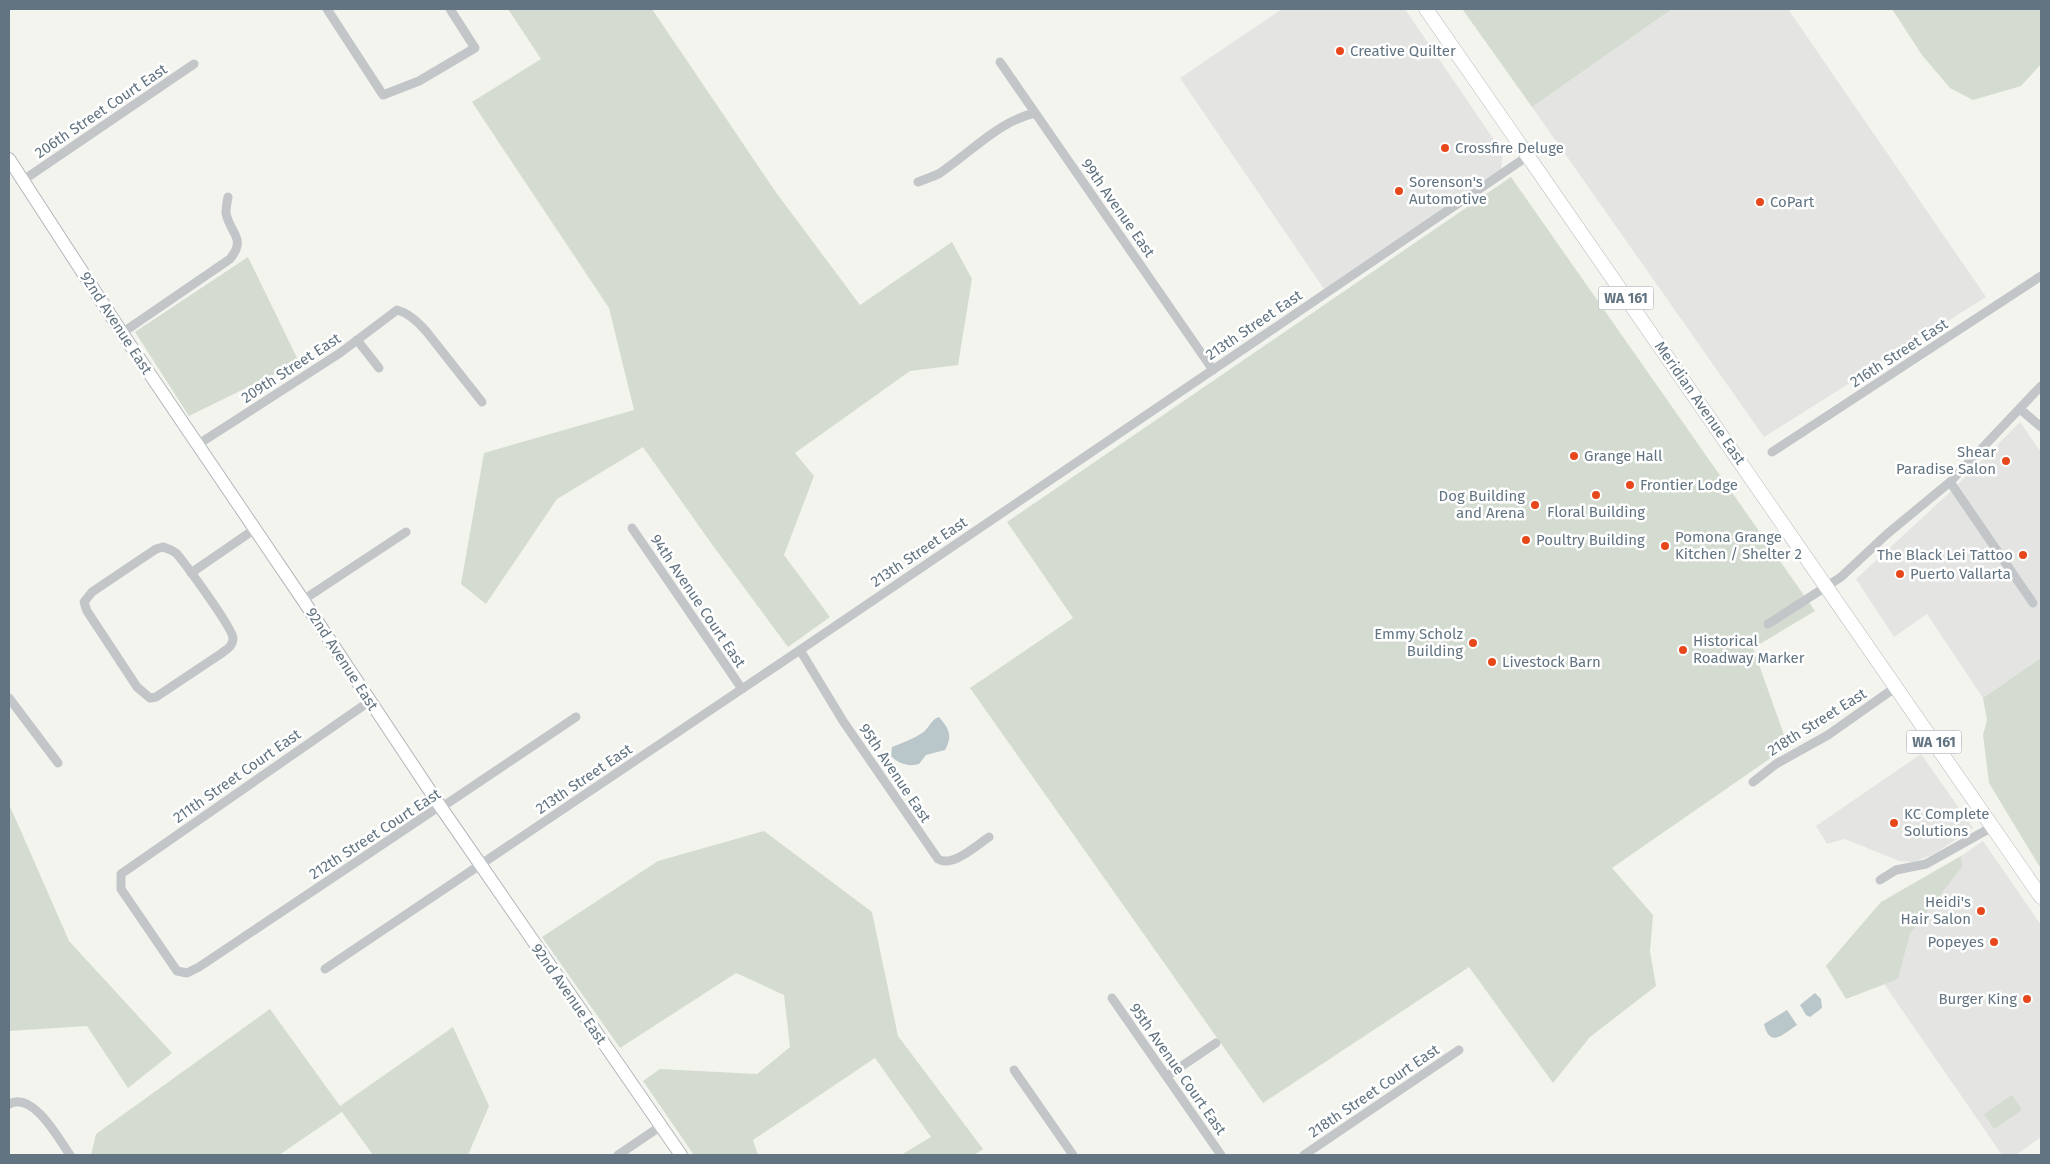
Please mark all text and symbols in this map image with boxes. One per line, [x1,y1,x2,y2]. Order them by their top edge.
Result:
place label: Creative Quilter [1350,42,1456,60]
marker: Creative Quilter [1334,45,1346,57]
street label: 206th Street Court East [31,60,171,162]
place label: Crossfire Deluge [1455,139,1564,157]
marker: Crossfire Deluge [1439,142,1451,154]
street label: 99th Avenue East [1077,155,1159,261]
place label: Sorenson's Automotive [1409,173,1487,208]
marker: Sorenson's Automotive [1393,185,1405,197]
place label: CoPart [1770,193,1815,211]
marker: CoPart [1754,196,1766,208]
street label: 92nd Avenue East [76,268,156,378]
street label: 213th Street East [1202,286,1306,364]
road number: WA 161 [1598,286,1654,310]
street label: 216th Street East [1847,314,1952,391]
street label: 209th Street East [238,329,344,407]
street label: Meridian Avenue East [1651,338,1750,468]
place label: Shear Paradise Salon [1896,443,1996,478]
place label: Grange Hall [1584,447,1663,465]
marker: Grange Hall [1568,450,1580,462]
marker: Shear Paradise Salon [2000,455,2012,467]
place label: Frontier Lodge [1640,476,1738,494]
marker: Frontier Lodge [1624,479,1636,491]
place label: Dog Building and Arena [1439,487,1525,522]
marker: Floral Building [1590,489,1602,501]
marker: Dog Building and Arena [1529,499,1541,511]
place label: Floral Building [1547,503,1645,521]
street label: 213th Street East [867,513,971,591]
place label: Pomona Grange Kitchen / Shelter 2 [1675,528,1802,563]
street label: 94th Avenue Court East [647,531,750,671]
place label: Poultry Building [1536,531,1645,549]
marker: Poultry Building [1520,534,1532,546]
marker: Pomona Grange Kitchen / Shelter 2 [1659,540,1671,552]
place label: The Black Lei Tattoo [1877,546,2013,564]
marker: The Black Lei Tattoo [2017,549,2029,561]
place label: Puerto Vallarta [1910,565,2011,583]
marker: Puerto Vallarta [1894,568,1906,580]
street label: 92nd Avenue East [302,604,382,714]
place label: Emmy Scholz Building [1374,625,1463,660]
place label: Historical Roadway Marker [1693,632,1805,667]
marker: Emmy Scholz Building [1467,637,1479,649]
marker: Historical Roadway Marker [1677,644,1689,656]
place label: Livestock Barn [1502,653,1601,671]
marker: Livestock Barn [1486,656,1498,668]
street label: 218th Street East [1764,684,1870,760]
street label: 95th Avenue East [855,720,935,826]
street label: 211th Street Court East [170,725,305,827]
road number: WA 161 [1906,730,1962,754]
street label: 213th Street East [532,740,636,818]
street label: 212th Street Court East [306,785,444,883]
place label: KC Complete Solutions [1904,805,1990,840]
marker: KC Complete Solutions [1888,817,1900,829]
place label: Heidi's Hair Salon [1901,893,1971,928]
marker: Heidi's Hair Salon [1975,905,1987,917]
place label: Popeyes [1927,933,1984,951]
marker: Popeyes [1988,936,2000,948]
street label: 92nd Avenue East [528,940,611,1048]
place label: Burger King [1938,990,2017,1008]
marker: Burger King [2021,993,2033,1005]
street label: 95th Avenue Court East [1126,1000,1231,1139]
street label: 218th Street Court East [1305,1040,1443,1141]

